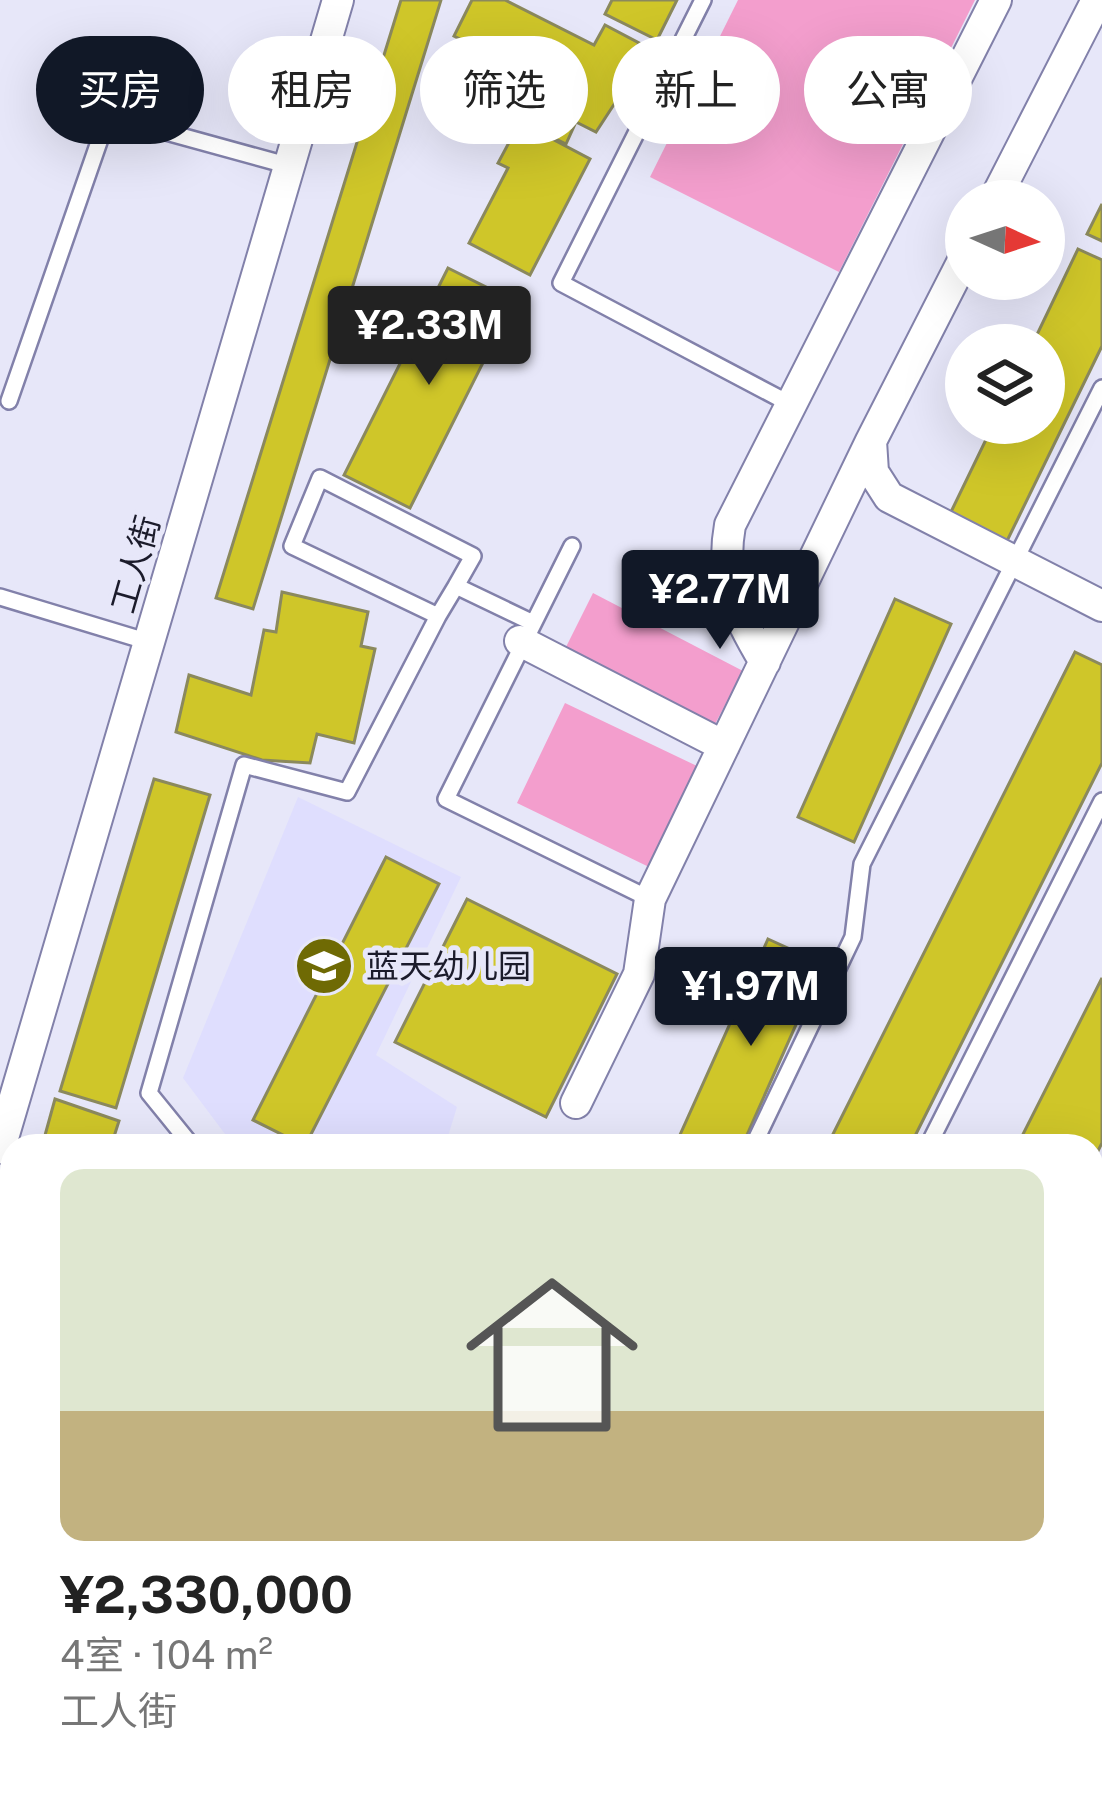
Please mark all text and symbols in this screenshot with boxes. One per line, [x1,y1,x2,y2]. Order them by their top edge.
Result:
chip: 买房 [36,36,204,144]
chip: 租房 [228,36,396,144]
chip: 筛选 [420,36,588,144]
chip: 新上 [612,36,780,144]
chip: 公寓 [804,36,972,144]
north arrow [945,180,1065,300]
map controls [945,180,1065,444]
pin: ¥2.33M [331,286,527,388]
text: ¥2.33M [355,302,503,348]
button: layers [945,324,1065,444]
street label: 工人街 [103,511,167,617]
pin: ¥2.77M [622,550,818,652]
text: ¥2.77M [649,566,791,612]
school or university icon: 蓝天幼儿园 [293,935,355,997]
place label: 蓝天幼儿园 [366,947,531,985]
pin: ¥1.97M [653,947,849,1049]
text: ¥1.97M [682,963,820,1009]
icon: home [444,1247,660,1463]
text: ¥2,330,000 [60,1565,353,1624]
text: 4室 · 104 m² [60,1632,273,1678]
text: 工人街 [60,1688,177,1734]

